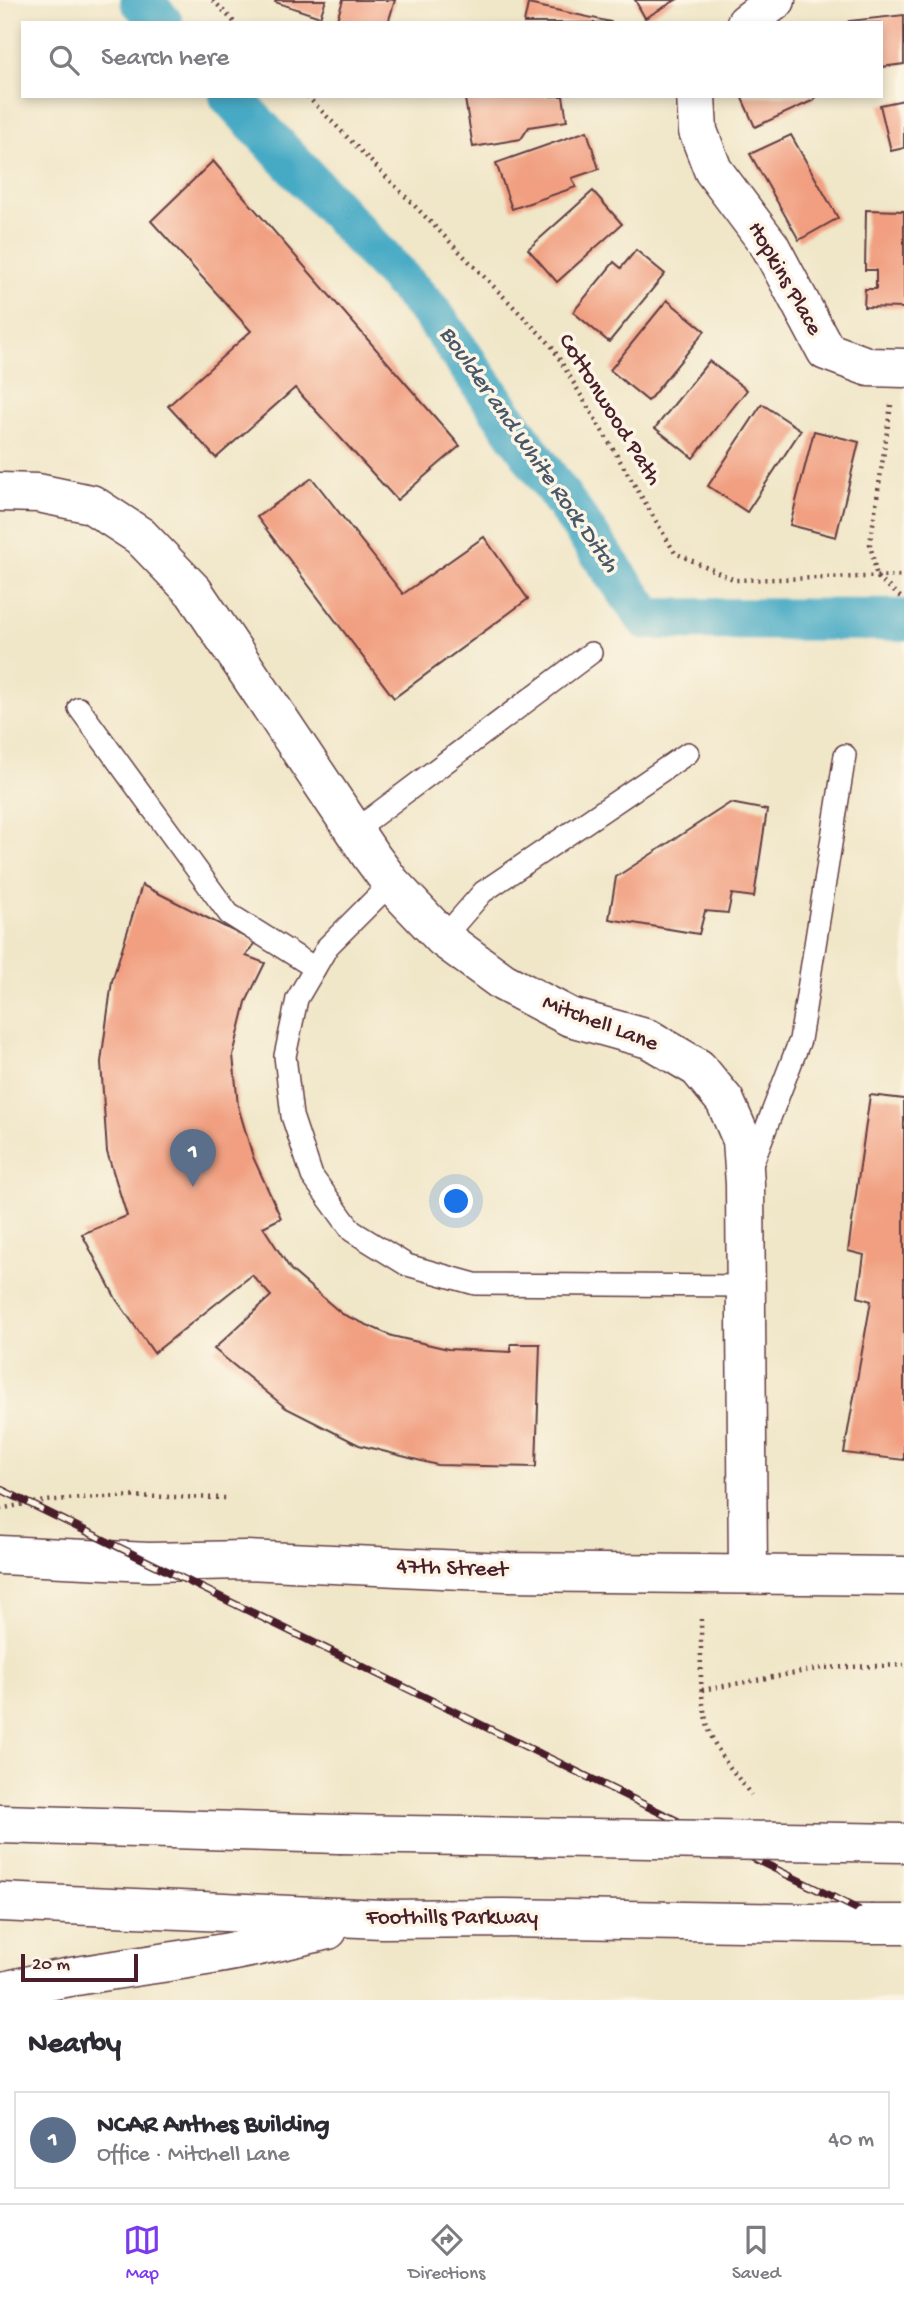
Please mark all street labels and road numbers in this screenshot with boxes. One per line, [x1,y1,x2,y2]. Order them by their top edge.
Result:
street label: Hopkins Place [741,217,828,342]
street label: Cottonwood Path [551,329,667,491]
street label: Mitchell Lane [538,990,663,1059]
street label: 47th Street [396,1554,510,1584]
street label: Foothills Parkway [365,1905,538,1932]

